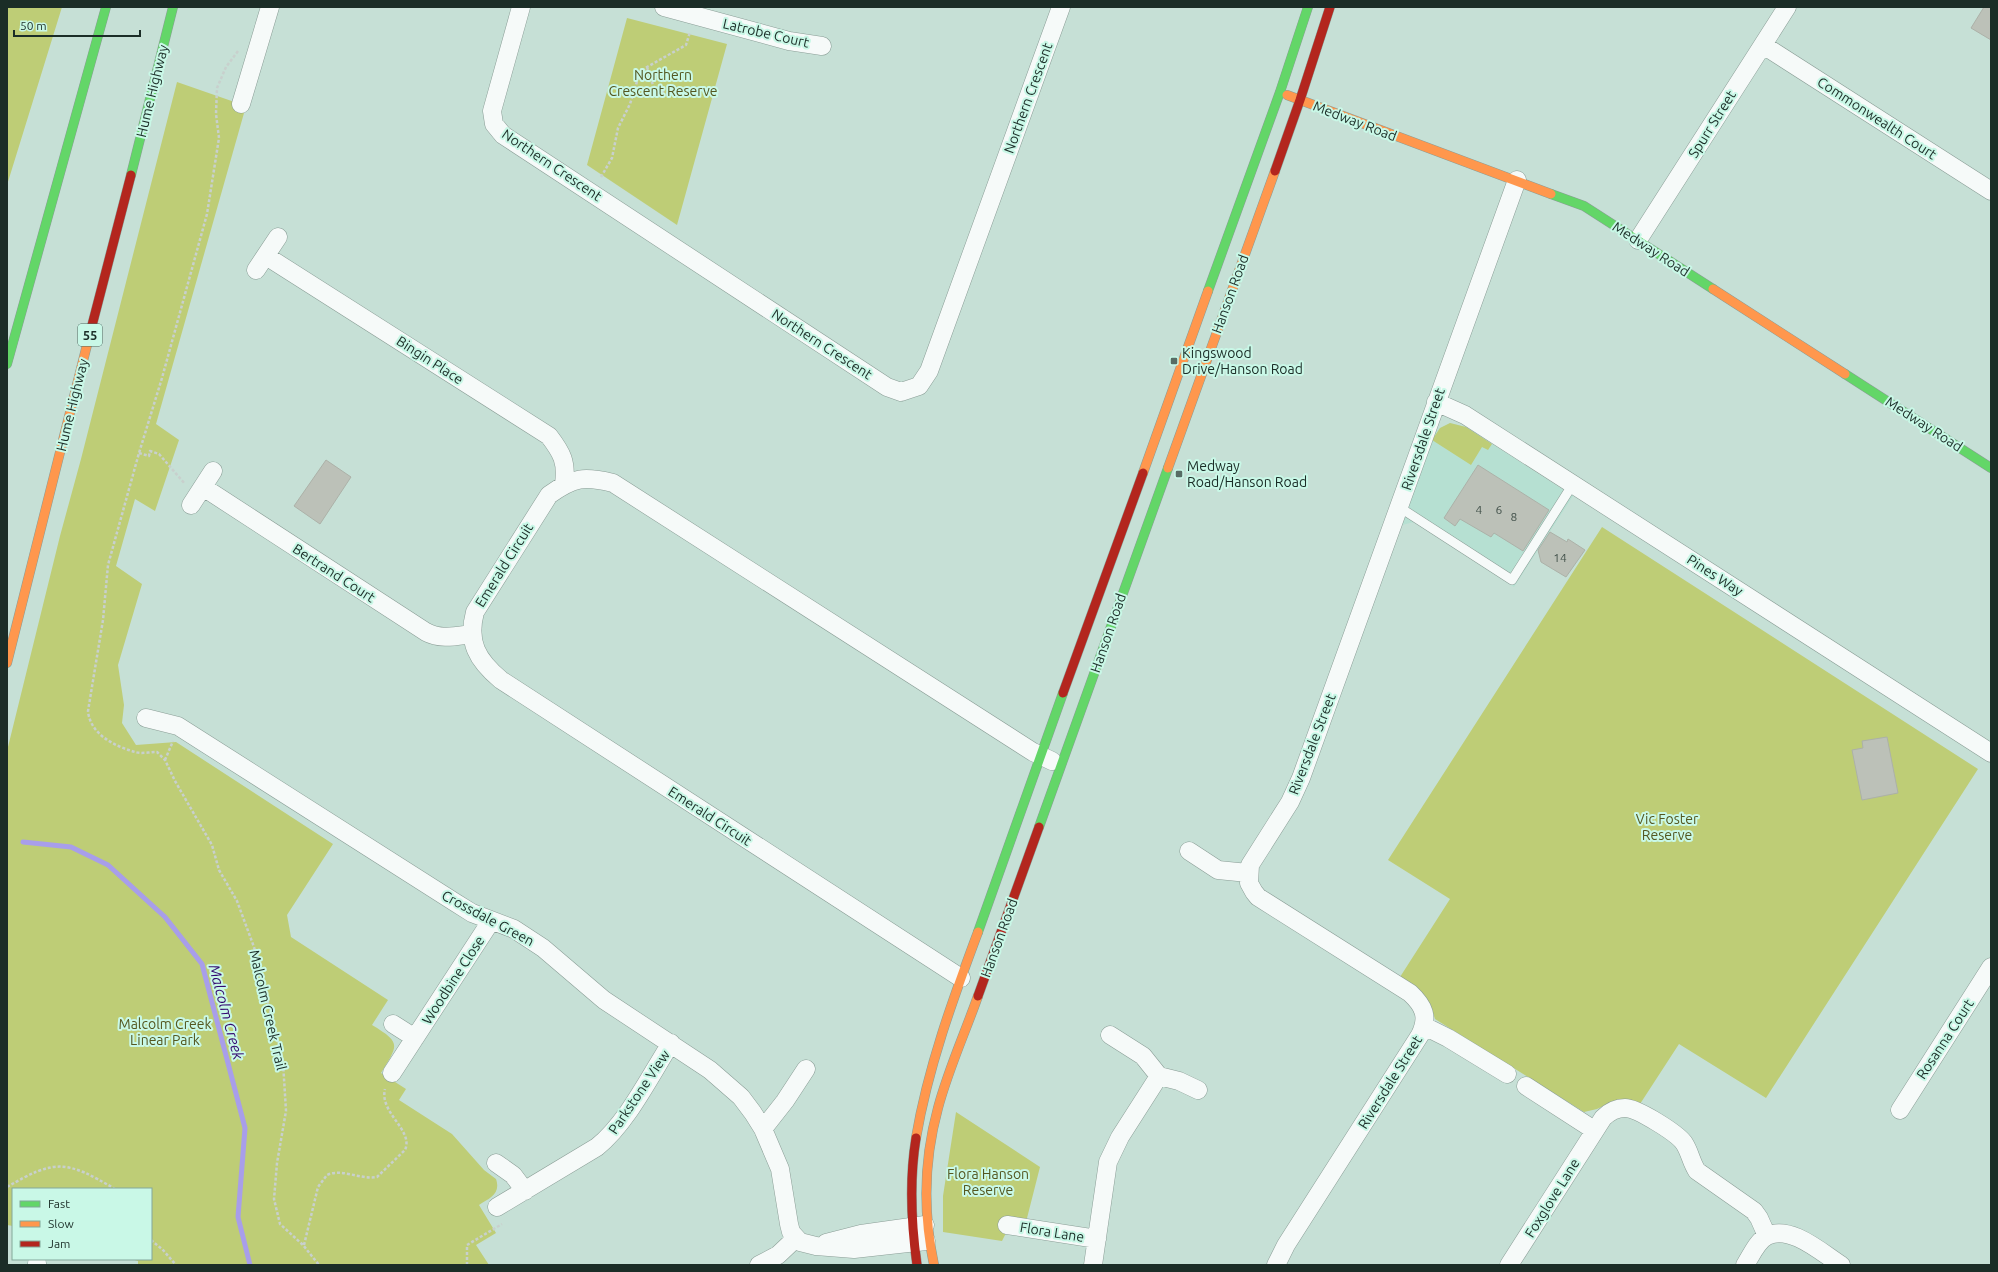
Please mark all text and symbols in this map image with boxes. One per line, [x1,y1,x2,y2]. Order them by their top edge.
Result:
scale bar [14,12,140,38]
street label: Latrobe Court [721,15,811,51]
text: 50 m [20,19,47,32]
street label: Northern Crescent [1001,40,1056,156]
street label: Hume Highway [133,43,171,139]
park label: Northern Crescent Reserve [609,67,717,99]
street label: Commonwealth Court [1814,73,1940,163]
street label: Spurr Street [1685,87,1739,161]
street label: Medway Road [1311,98,1399,144]
street label: Northern Crescent [499,126,605,205]
street label: Medway Road [1610,218,1692,280]
street label: Hanson Road [1208,252,1252,336]
street label: Northern Crescent [769,306,876,383]
road number: 55 [78,324,102,346]
street label: Bingin Place [394,332,466,388]
place label: Kingswood Drive/Hanson Road [1182,345,1303,377]
marker: Kingswood Drive/Hanson Road [1169,356,1179,366]
street label: Hume Highway [53,357,91,453]
street label: Riversdale Street [1398,385,1448,492]
street label: Medway Road [1883,393,1965,455]
place label: Medway Road/Hanson Road [1187,458,1307,490]
marker: Medway Road/Hanson Road [1174,469,1184,479]
house number: 4 [1476,503,1483,516]
house number: 6 [1496,503,1503,516]
house number: 8 [1511,510,1518,523]
street label: Emerald Circuit [472,520,536,610]
street label: Bertrand Court [290,540,379,606]
house number: 14 [1553,551,1567,564]
street label: Pines Way [1684,551,1746,599]
street label: Hanson Road [1087,591,1129,675]
street label: Riversdale Street [1285,691,1339,797]
street label: Emerald Circuit [665,783,755,849]
park label: Vic Foster Reserve [1636,811,1699,843]
street label: Crossdale Green [439,887,537,949]
street label: Hanson Road [977,896,1021,980]
street label: Woodbine Close [418,933,488,1027]
street label: Malcolm Creek Trail [246,948,290,1072]
water label: Malcolm Creek [206,962,247,1062]
street label: Rosanna Court [1913,996,1977,1082]
park label: Malcolm Creek Linear Park [118,1016,212,1048]
street label: Riversdale Street [1355,1032,1425,1132]
street label: Parkstone View [605,1047,673,1137]
street label: Foxglove Lane [1521,1156,1583,1240]
park label: Flora Hanson Reserve [947,1166,1029,1198]
legend [12,1188,152,1260]
text: Fast [48,1197,70,1210]
text: Slow [48,1217,74,1230]
street label: Flora Lane [1019,1219,1085,1245]
text: Jam [48,1237,70,1250]

